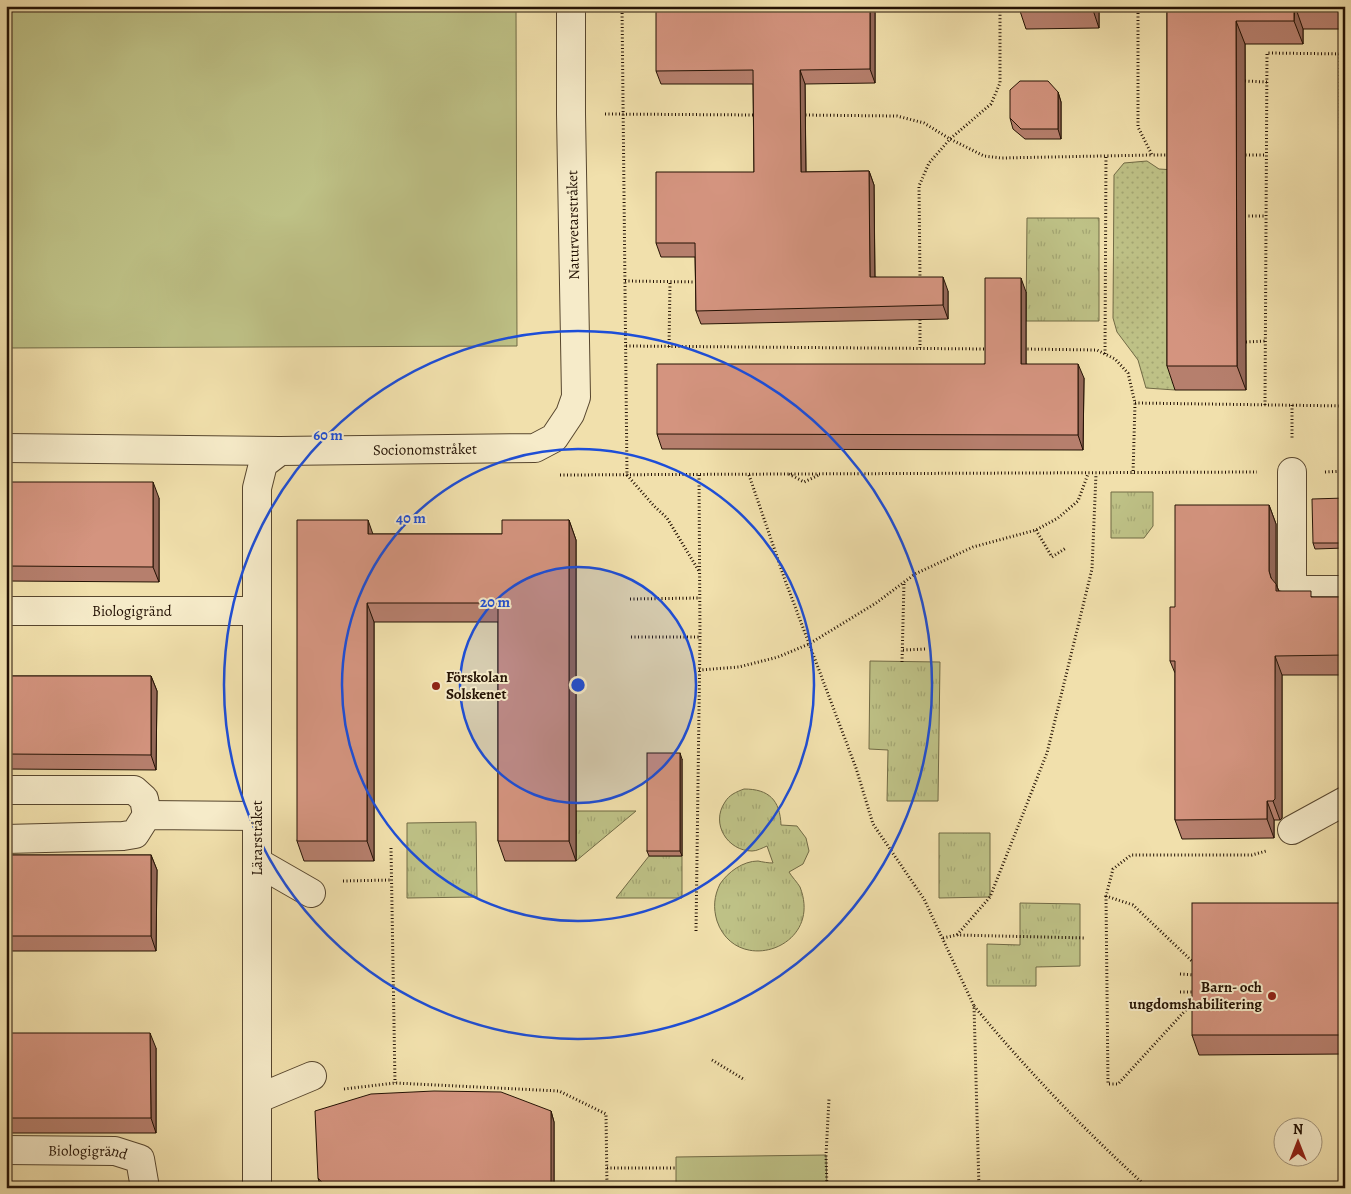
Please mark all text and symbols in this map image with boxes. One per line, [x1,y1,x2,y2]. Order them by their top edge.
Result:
street label: Naturvetarstråket [562,170,584,280]
text: 60 m [313,425,343,445]
street label: Socionomstråket [373,439,477,460]
text: 40 m [396,508,426,528]
text: 20 m [480,592,510,612]
street label: Biologigränd [92,601,173,621]
place label: Förskolan Solskenet [446,667,509,704]
centre of rings [569,676,587,694]
marker: Förskolan Solskenet [430,680,442,692]
street label: Lärarstråket [247,800,267,876]
place label: Barn- och ungdomshabilitering [1129,977,1262,1014]
marker: Barn- och ungdomshabilitering [1266,990,1278,1002]
north arrow [1274,1116,1324,1166]
text: N [1293,1120,1303,1139]
street label: Biologigränd [48,1140,131,1165]

